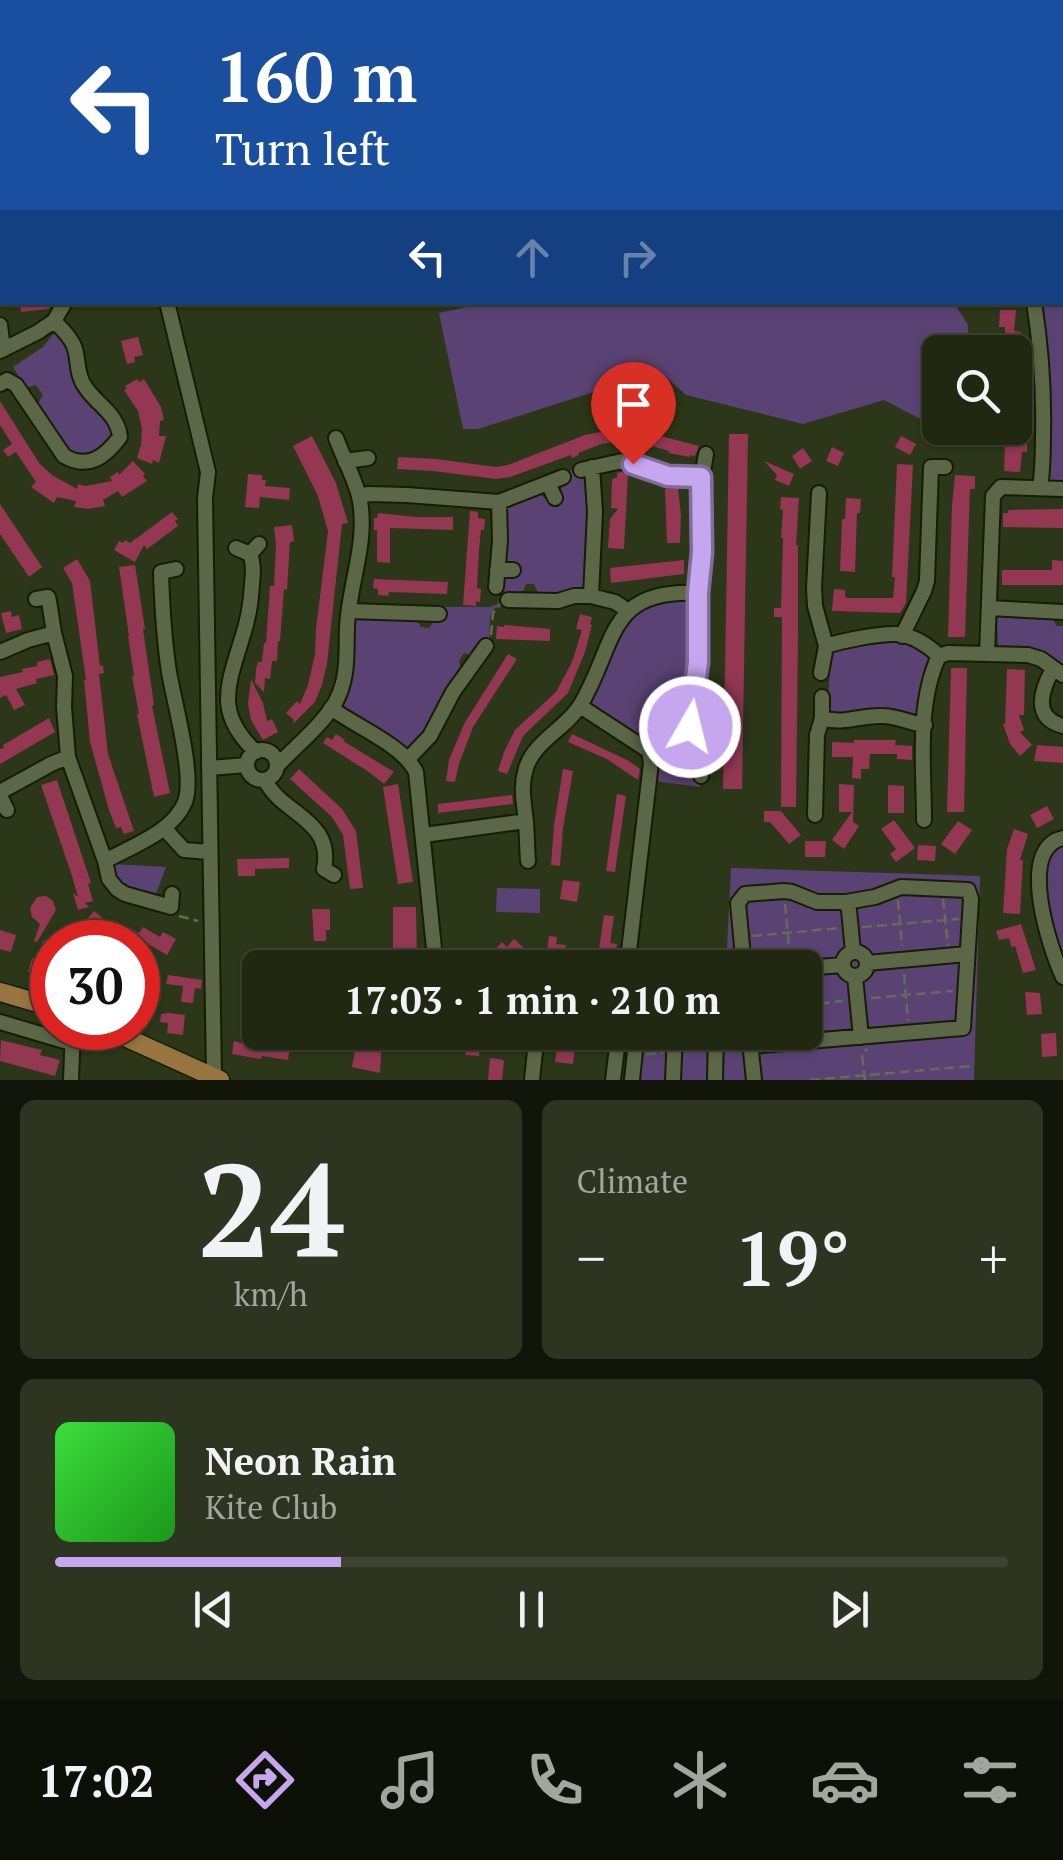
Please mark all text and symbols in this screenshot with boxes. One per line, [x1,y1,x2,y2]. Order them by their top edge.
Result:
text: 160 m [215,29,417,122]
icon: left [50,40,180,170]
text: Turn left [215,118,390,178]
icon: left [400,230,455,285]
icon: ahead [505,230,560,285]
icon: right [610,230,665,285]
map controls [922,335,1032,445]
button: search [922,335,1032,445]
pin [591,362,676,465]
icon: arrive [606,377,661,432]
position arrow [638,675,742,779]
speed limit sign: 30 [30,920,160,1050]
text: 17:03 · 1 min · 210 m [344,975,720,1025]
text: 24 [197,1122,344,1294]
text: Climate [577,1160,688,1202]
text: 19° [734,1208,850,1307]
text: − [577,1221,606,1294]
text: + [979,1221,1008,1294]
text: km/h [234,1273,308,1315]
text: Neon Rain [205,1436,396,1486]
text: Kite Club [205,1486,337,1528]
icon: previous [186,1582,241,1637]
icon: pause [504,1582,559,1637]
icon: next [822,1582,877,1637]
icon: directions [230,1745,300,1815]
icon: music [375,1745,445,1815]
icon: phone [520,1745,590,1815]
icon: climate [665,1745,735,1815]
icon: car [810,1745,880,1815]
icon: filters [955,1745,1025,1815]
text: 17:02 [38,1750,155,1810]

